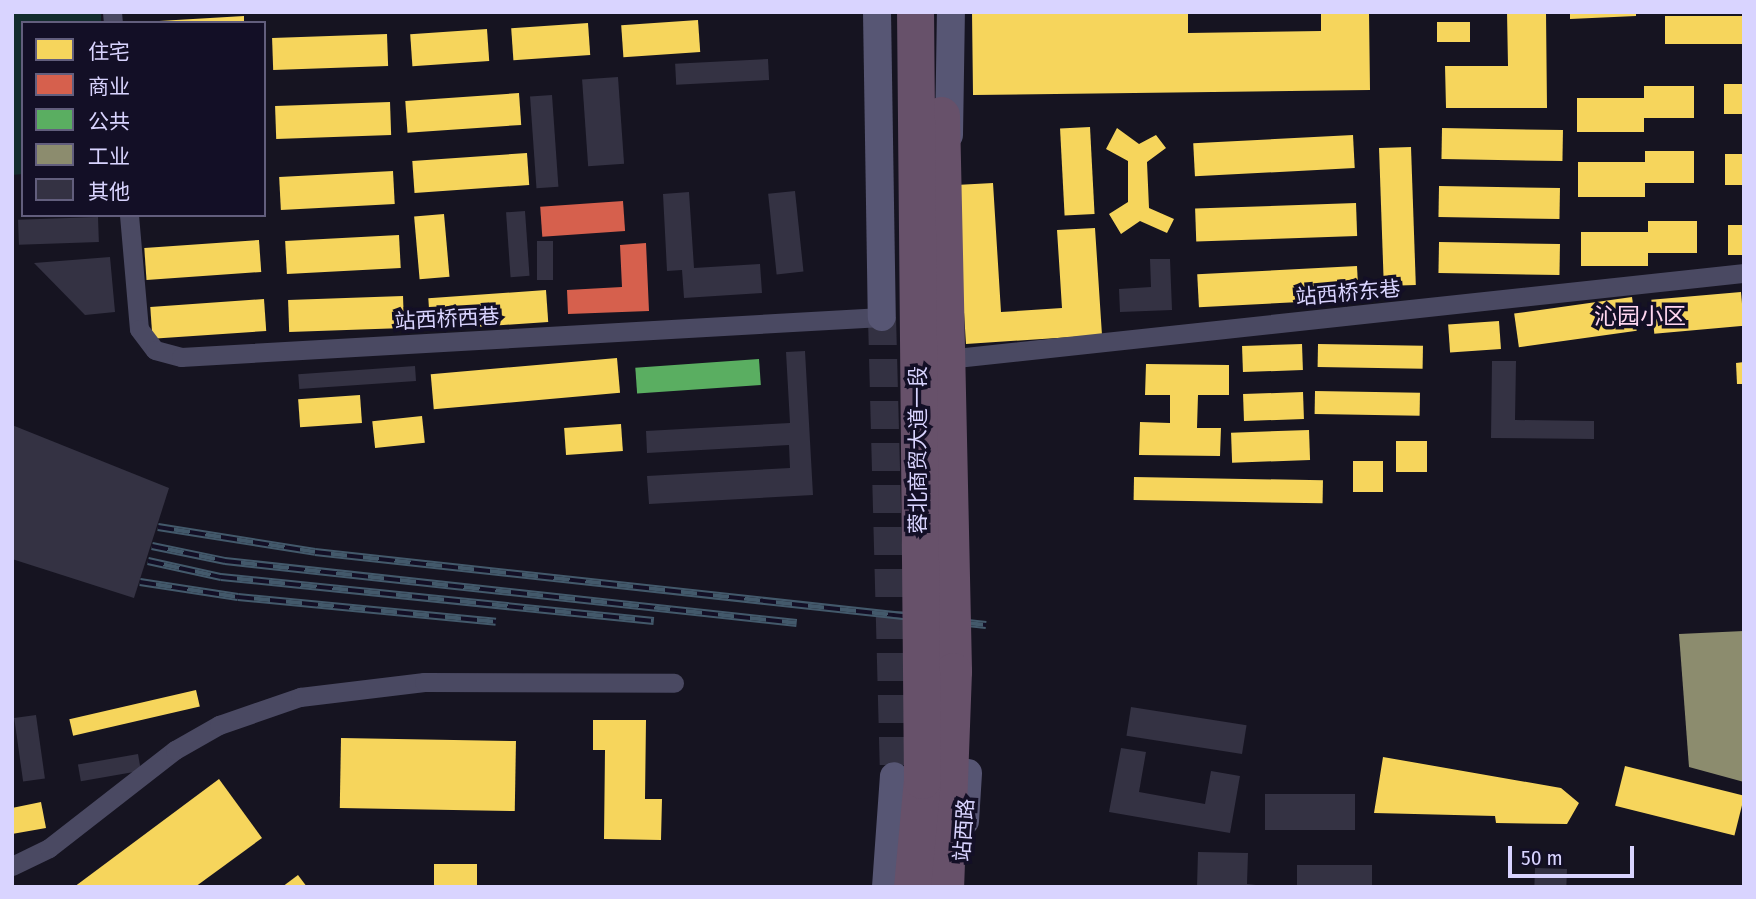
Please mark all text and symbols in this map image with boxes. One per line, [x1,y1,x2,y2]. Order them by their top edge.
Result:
legend [21,21,266,217]
text: 住宅 [88,39,130,65]
text: 商业 [88,74,130,100]
text: 公共 [88,109,130,135]
text: 工业 [88,144,130,170]
text: 其他 [88,179,130,205]
street label: 站西桥东巷 [1295,276,1401,310]
district label: 沁园小区 [1594,302,1686,330]
street label: 站西桥西巷 [394,304,500,334]
street label: 蓉北商贸大道一段 [905,366,931,534]
street label: 站西路 [949,798,979,862]
scale bar [1511,832,1637,876]
text: 50 m [1521,845,1563,871]

